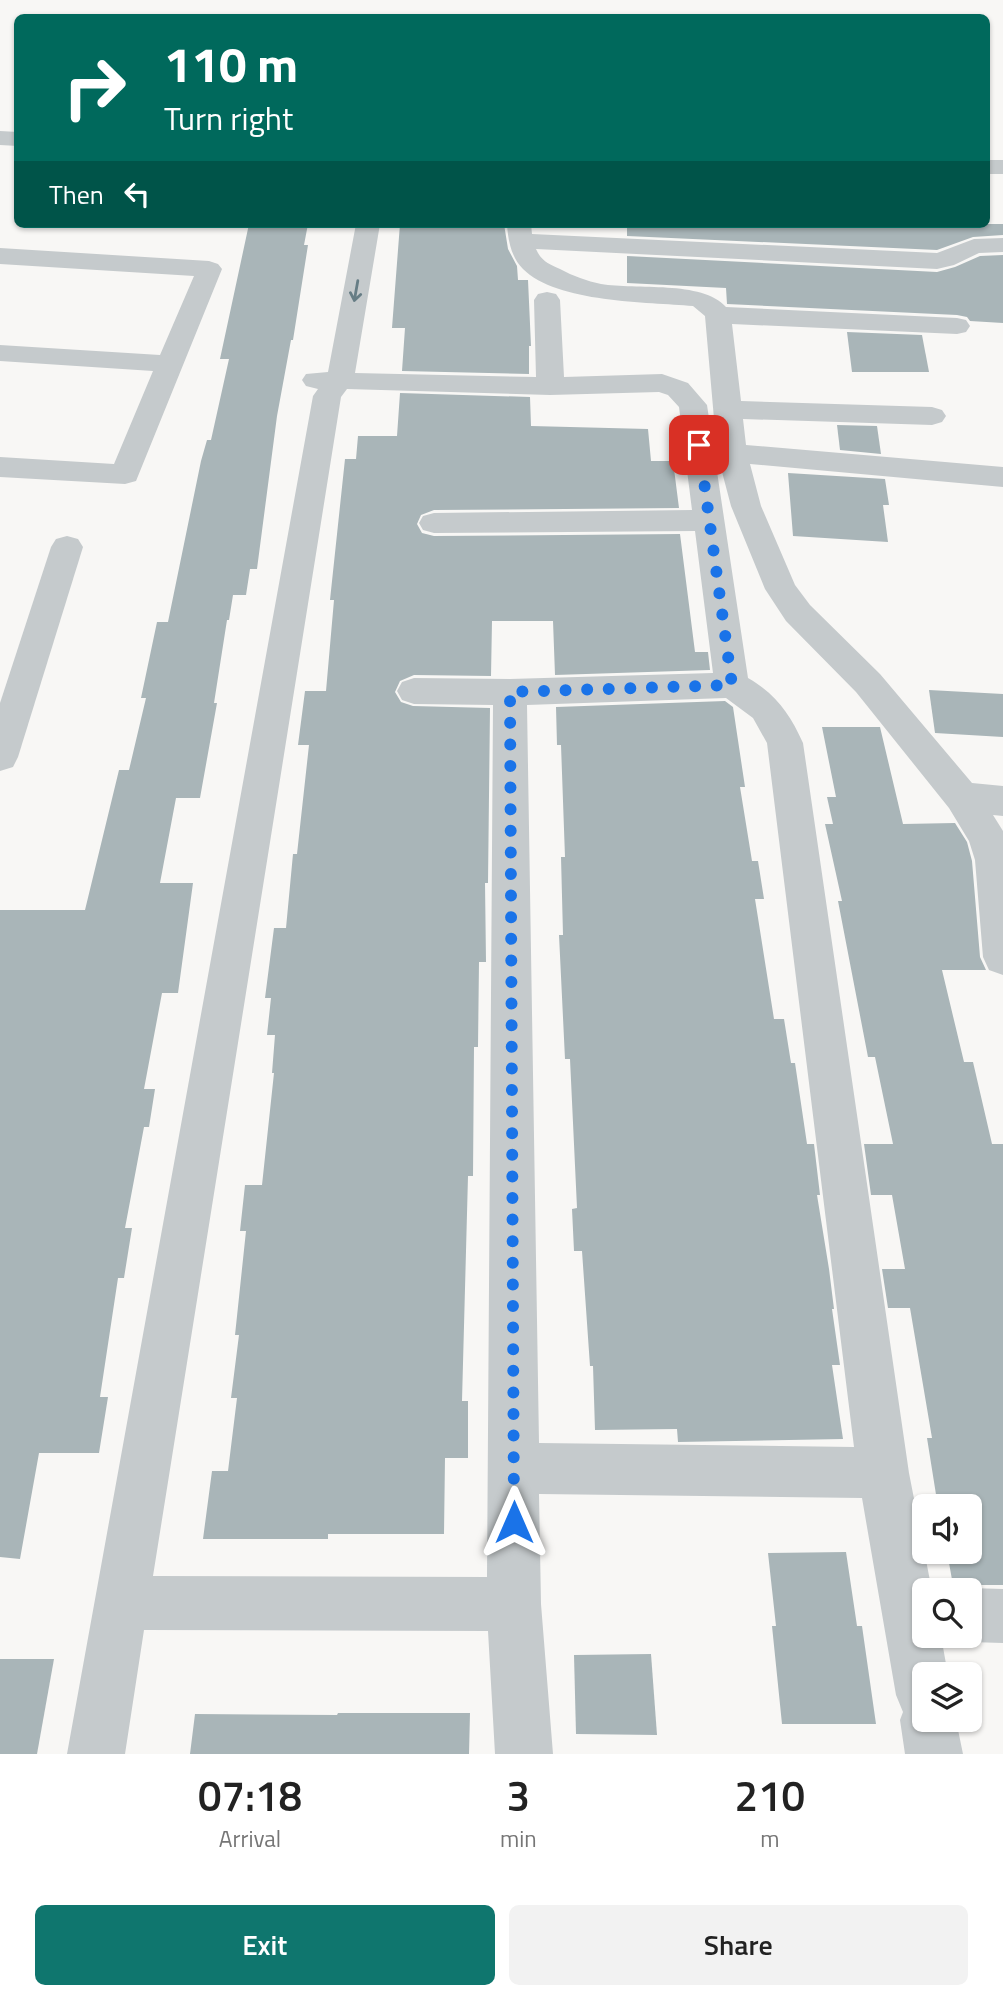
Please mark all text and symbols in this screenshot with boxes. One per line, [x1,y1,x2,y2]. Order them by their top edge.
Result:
text: 110 m [164,26,298,101]
icon: right [49,42,140,133]
text: Turn right [164,94,293,142]
text: Then [49,175,104,214]
icon: left [118,175,156,213]
one-way arrow [349,279,362,302]
pin [669,415,729,475]
icon: arrive [680,426,718,464]
position arrow [477,1485,551,1559]
map controls [912,1494,982,1732]
button: sound [912,1494,982,1564]
button: search [912,1578,982,1648]
button: layers [912,1662,982,1732]
text: 07:18 [198,1763,302,1827]
text: 3 [507,1763,530,1827]
text: 210 [735,1763,805,1827]
text: Arrival [219,1821,281,1856]
text: min [500,1821,537,1856]
text: m [760,1821,779,1856]
button: Exit [35,1905,495,1985]
button: Share [509,1905,968,1985]

